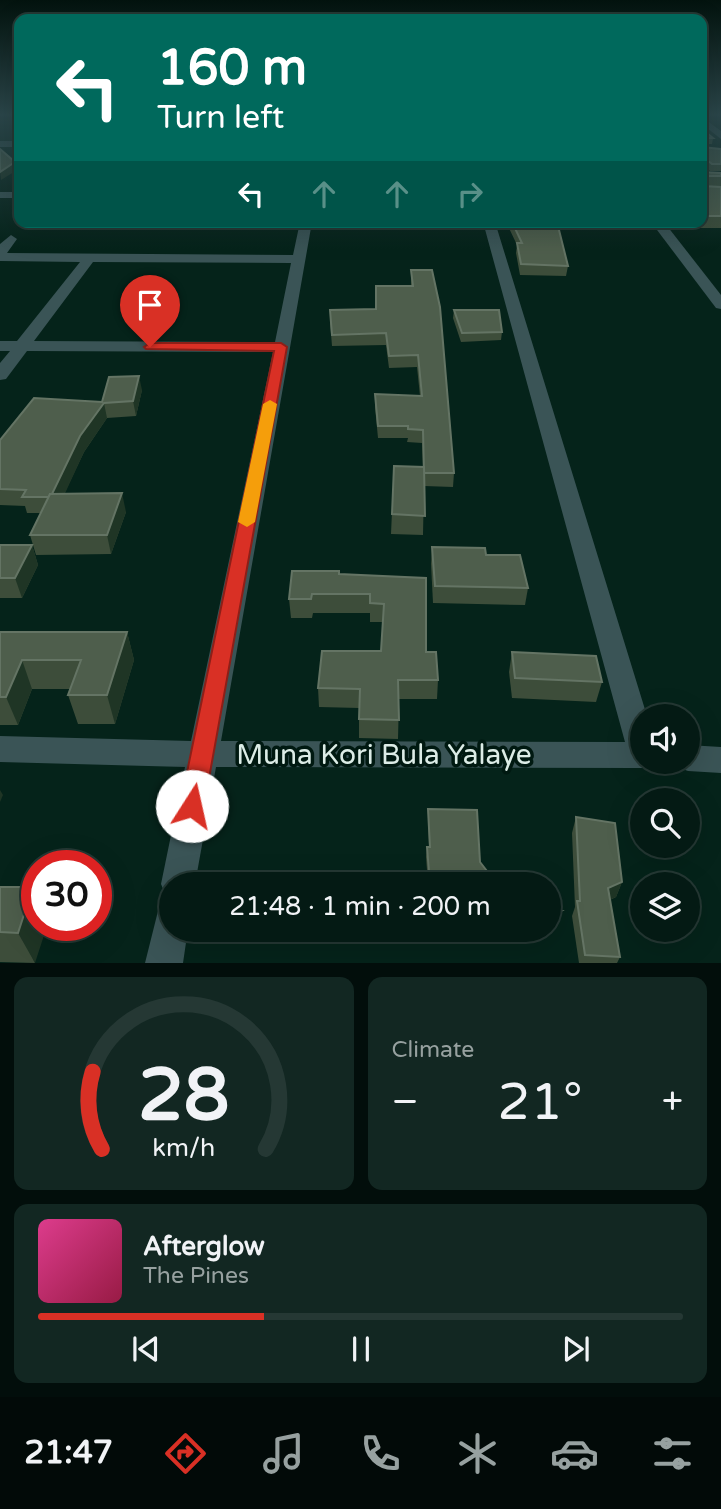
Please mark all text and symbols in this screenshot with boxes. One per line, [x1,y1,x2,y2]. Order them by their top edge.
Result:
text: 160 m [157,39,307,98]
icon: left [42,42,133,133]
text: Turn left [157,99,284,137]
icon: left [232,175,270,213]
icon: ahead [305,175,343,213]
icon: ahead [378,175,416,213]
icon: right [451,175,489,213]
pin [120,275,180,347]
icon: arrive [131,286,169,324]
map controls [630,704,700,942]
button: sound [630,704,700,774]
street label: Muna Kori Bula Yalaye [236,738,532,772]
position arrow [155,769,229,843]
button: search [630,788,700,858]
speed limit sign: 30 [21,850,112,941]
button: layers [630,872,700,942]
text: 21:48 · 1 min · 200 m [229,891,491,922]
text: Climate [392,1036,474,1064]
text: 28 [138,1053,229,1141]
text: 21° [498,1071,583,1134]
text: − [392,1079,419,1125]
text: + [662,1079,683,1125]
text: km/h [152,1133,215,1163]
text: Afterglow [143,1231,265,1262]
text: The Pines [143,1262,249,1290]
icon: previous [127,1330,165,1368]
icon: pause [342,1330,380,1368]
icon: next [557,1330,595,1368]
icon: directions [161,1429,210,1478]
icon: music [259,1429,308,1478]
icon: phone [356,1429,405,1478]
icon: climate [453,1429,502,1478]
icon: car [550,1429,599,1478]
icon: filters [648,1429,697,1478]
text: 21:47 [24,1434,113,1472]

